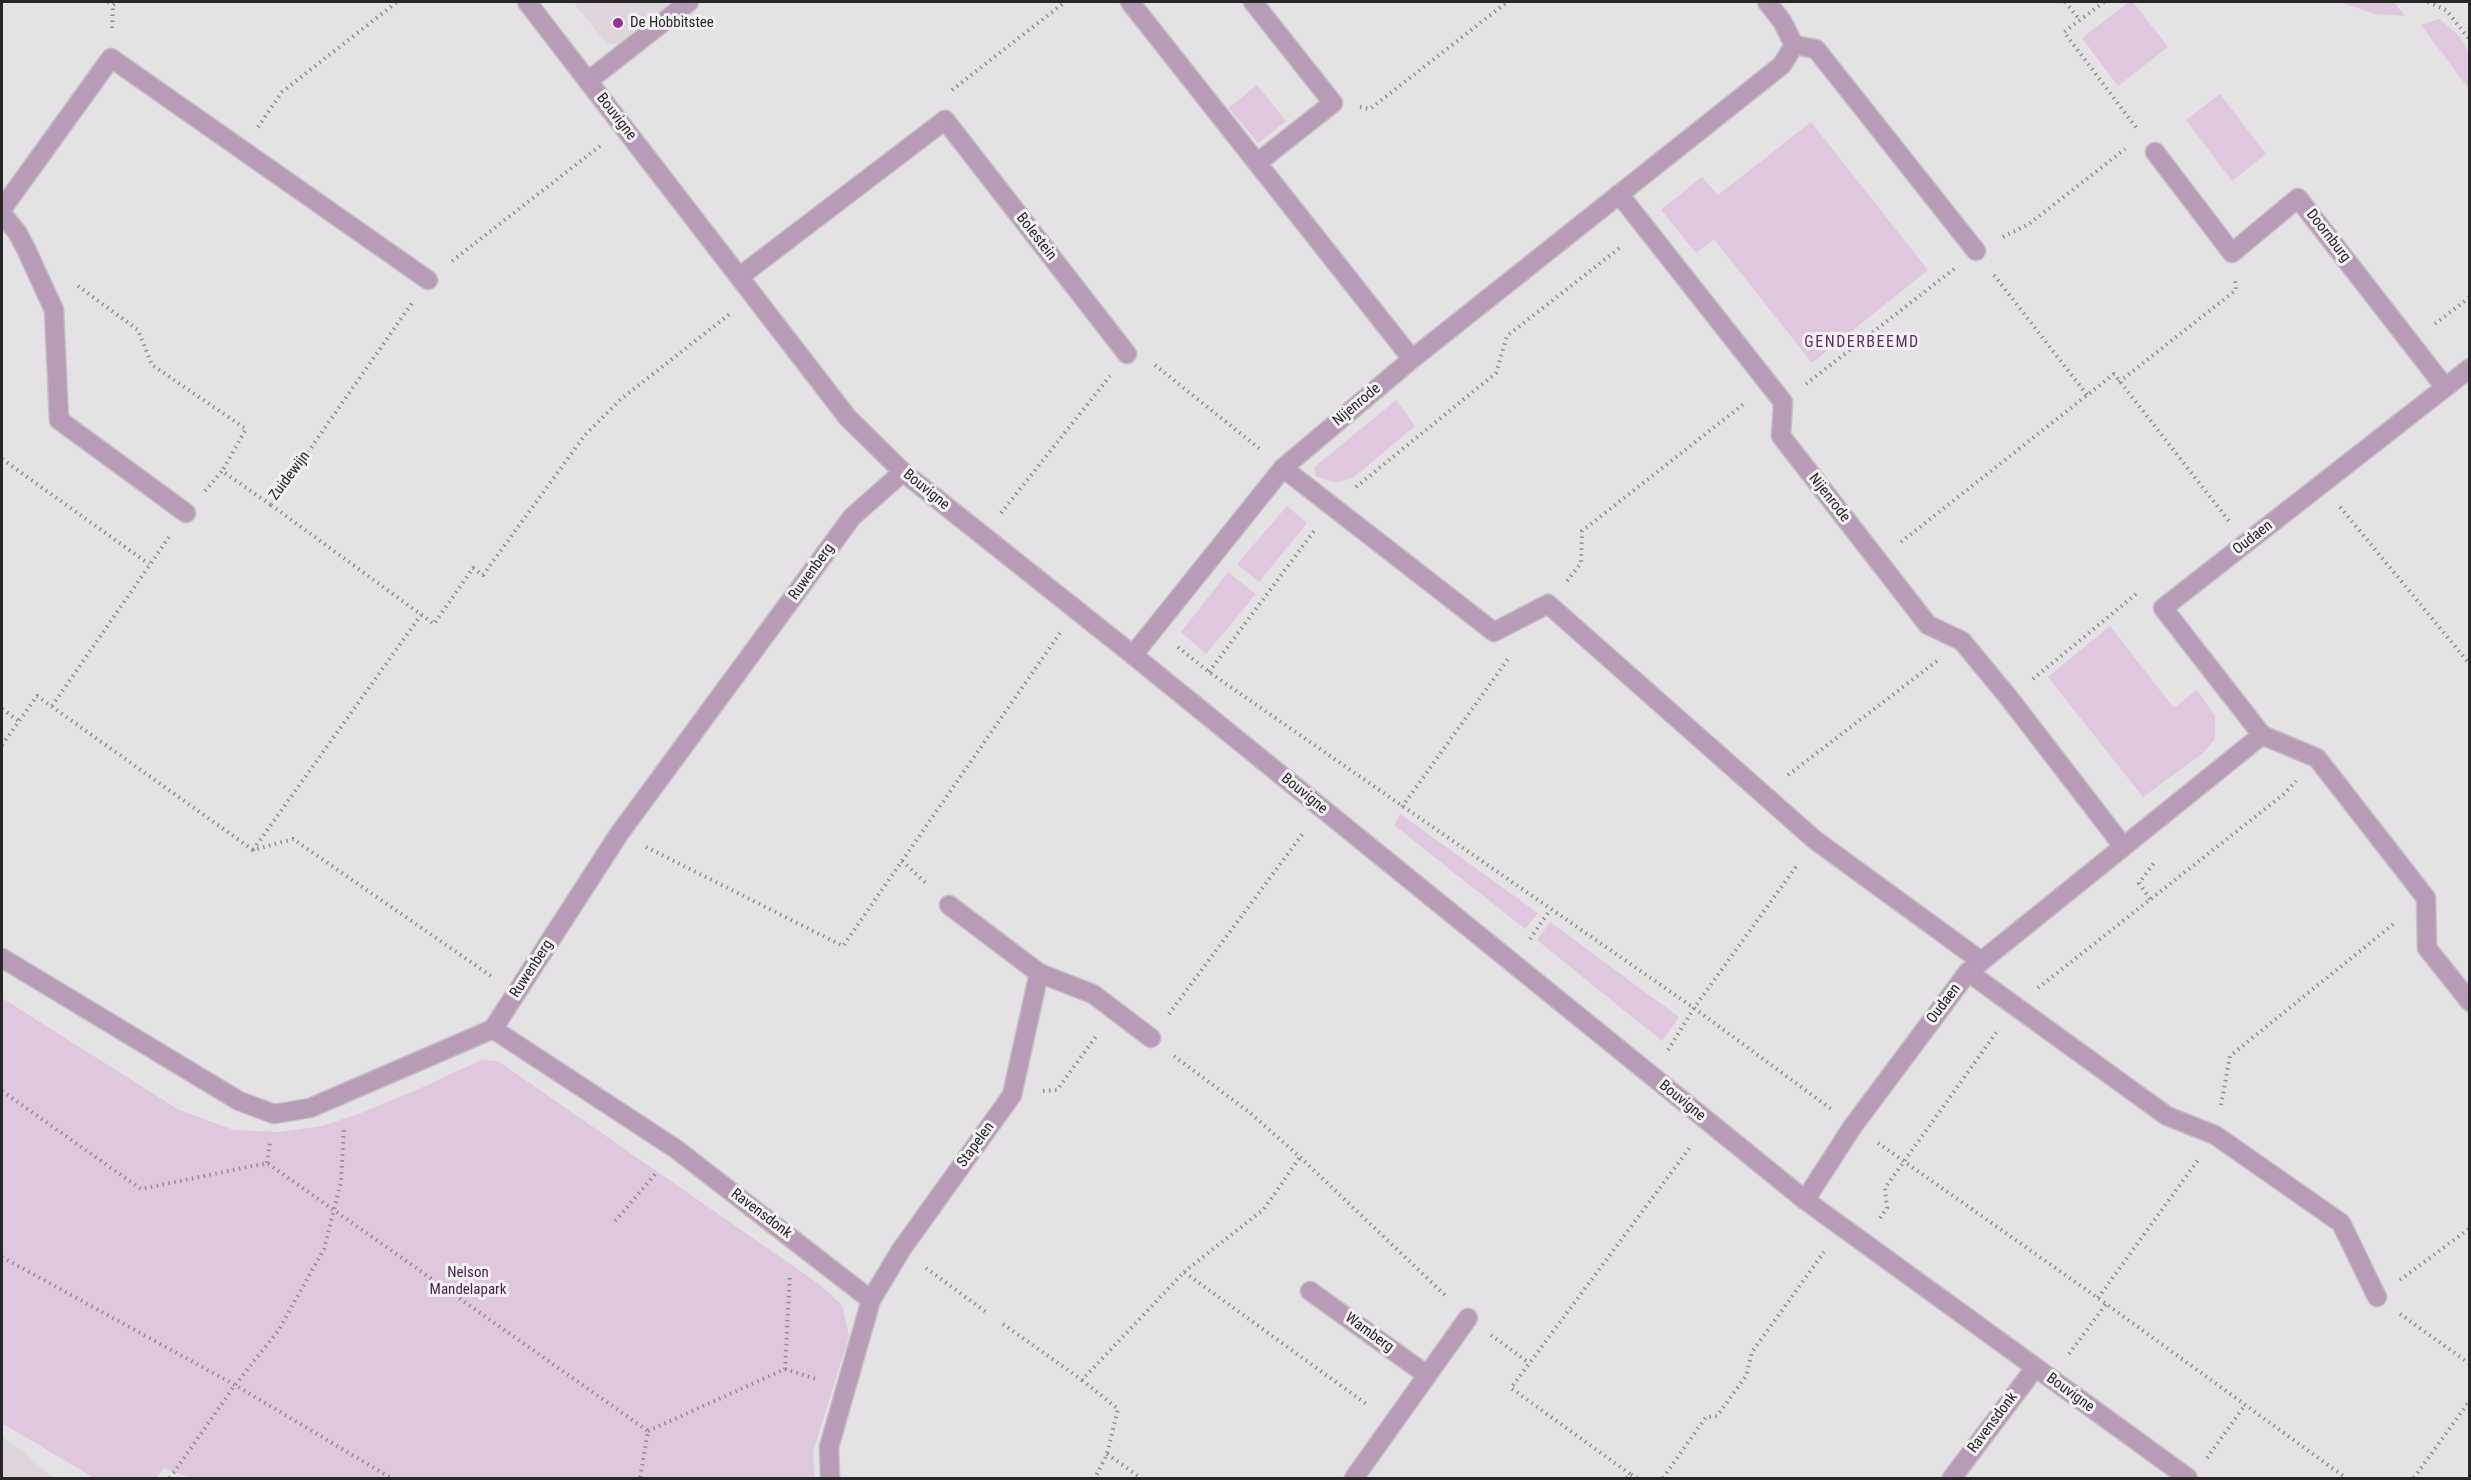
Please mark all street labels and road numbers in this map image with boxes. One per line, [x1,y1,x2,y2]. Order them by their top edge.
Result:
street label: Bouvigne [592,90,640,144]
street label: Doornburg [2302,206,2354,266]
street label: Bolestein [1012,210,1060,264]
street label: Nijenrode [1329,380,1385,430]
street label: Zuidewijn [266,448,314,504]
street label: Bouvigne [899,466,953,514]
street label: Nijenrode [1804,470,1854,526]
street label: Oudaen [2230,517,2276,559]
street label: Ruwenberg [785,540,839,604]
street label: Bouvigne [1277,770,1331,818]
street label: Ruwenberg [507,937,557,1001]
street label: Oudaen [1923,981,1965,1027]
street label: Bouvigne [1655,1077,1709,1125]
street label: Stapelen [954,1119,998,1171]
street label: Ravensdonk [727,1185,795,1243]
street label: Wamberg [1341,1309,1397,1357]
street label: Bouvigne [2043,1370,2097,1416]
street label: Ravensdonk [1964,1389,2022,1457]

